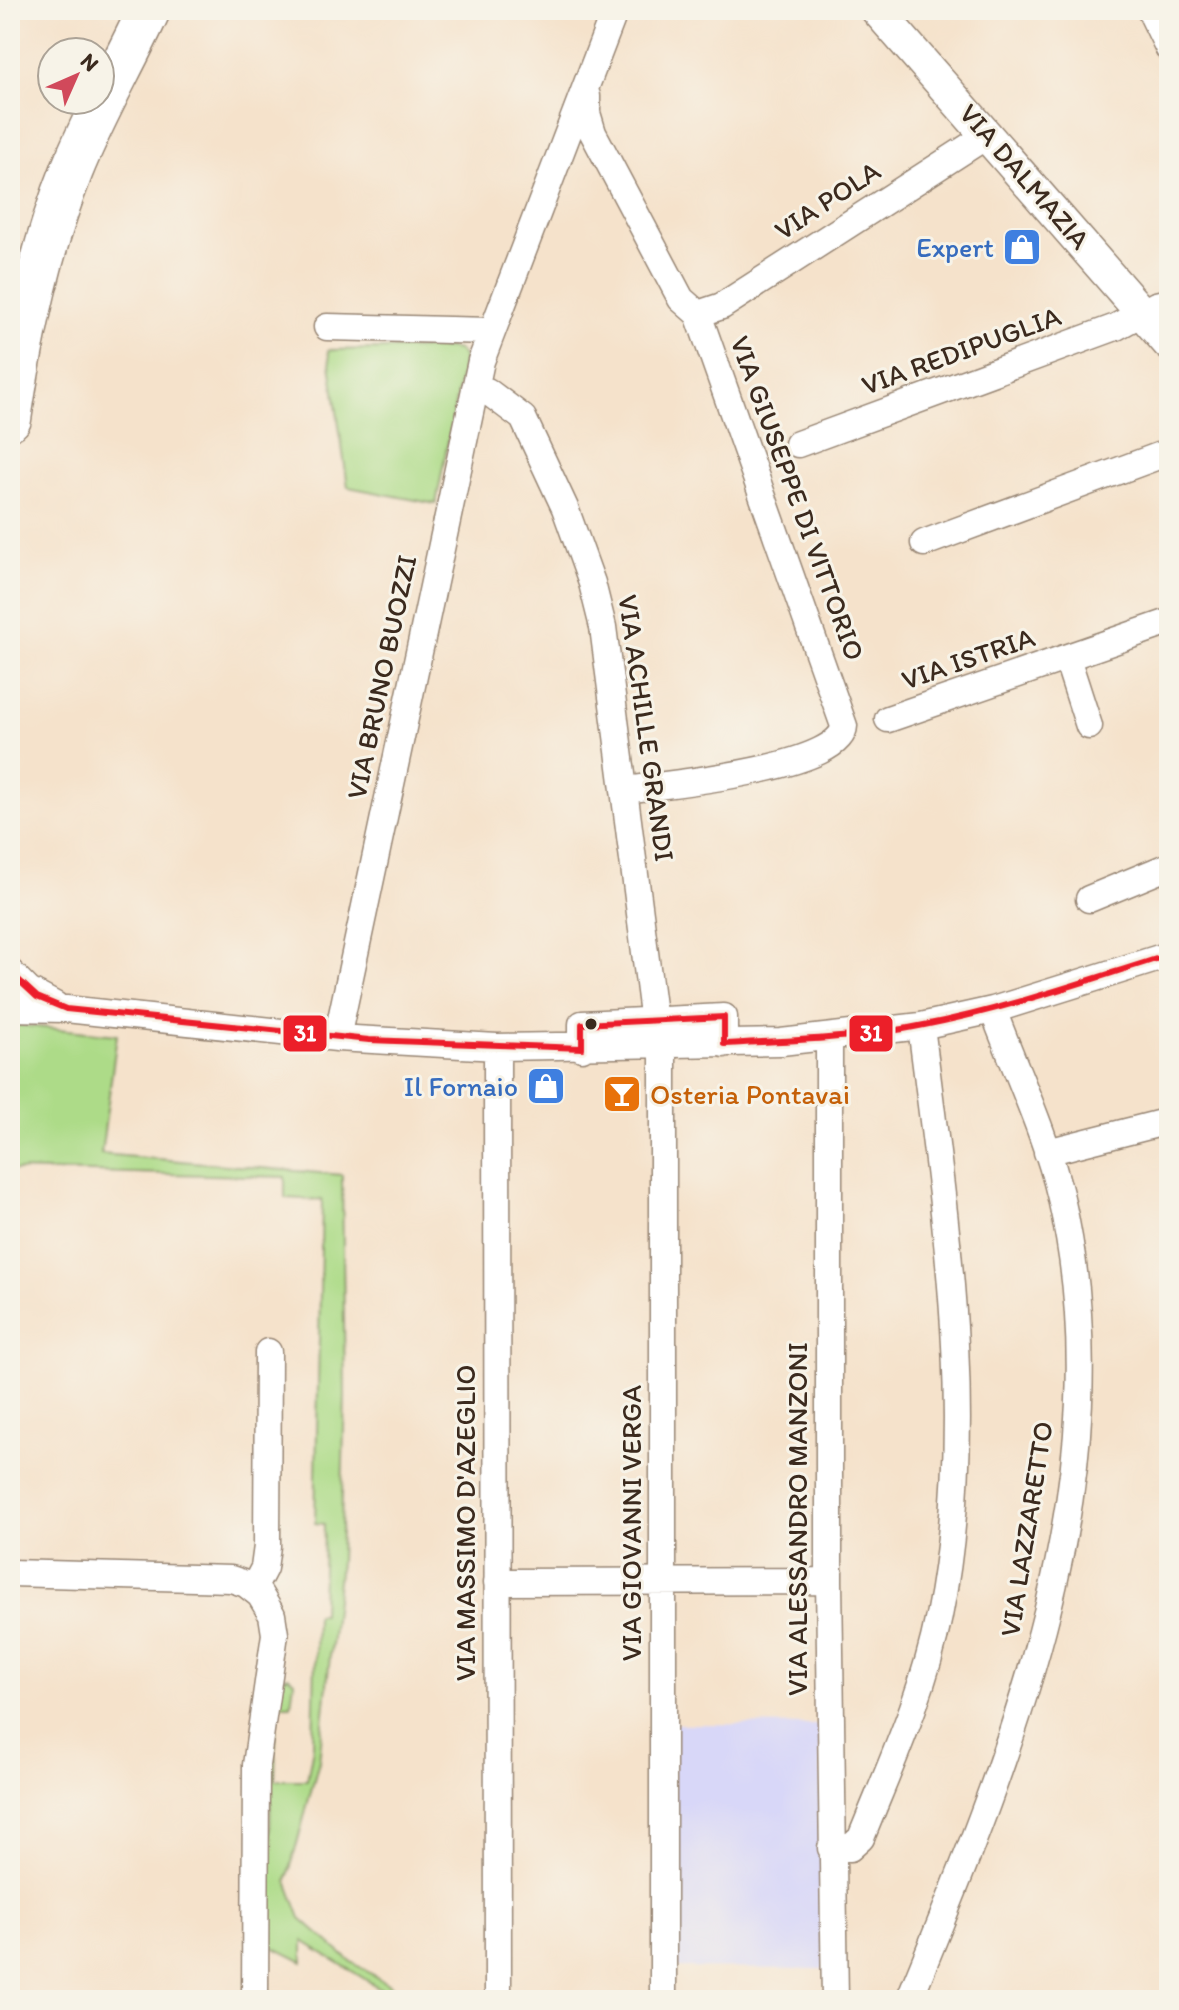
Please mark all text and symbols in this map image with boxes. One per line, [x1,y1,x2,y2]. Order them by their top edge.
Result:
north arrow [36,36,116,116]
text: N [75,47,105,77]
street label: VIA DALMAZIA [952,96,1098,256]
street label: VIA POLA [768,153,886,247]
shop icon: Expert [1001,226,1043,268]
place label: Expert [916,230,994,264]
street label: VIA REDIPUGLIA [857,298,1065,402]
street label: VIA GIUSEPPE DI VITTORIO [723,331,873,665]
street label: VIA BRUNO BUOZZI [338,552,424,802]
street label: VIA ACHILLE GRANDI [611,592,683,864]
street label: VIA ISTRIA [897,619,1039,697]
line badge: 31 [282,1014,328,1053]
line badge: 31 [848,1014,894,1053]
unlabelled marker [583,1016,599,1032]
text: 31 [294,1020,317,1047]
text: 31 [860,1020,883,1047]
shop icon: Il Fornaio [525,1065,567,1107]
place label: Il Fornaio [404,1069,518,1103]
bar icon: Osteria Pontavai [601,1073,643,1115]
place label: Osteria Pontavai [650,1077,850,1111]
street label: VIA ALESSANDRO MANZONI [780,1342,814,1696]
street label: VIA MASSIMO D'AZEGLIO [448,1365,482,1681]
street label: VIA GIOVANNI VERGA [614,1385,648,1661]
street label: VIA LAZZARETTO [992,1419,1060,1639]

